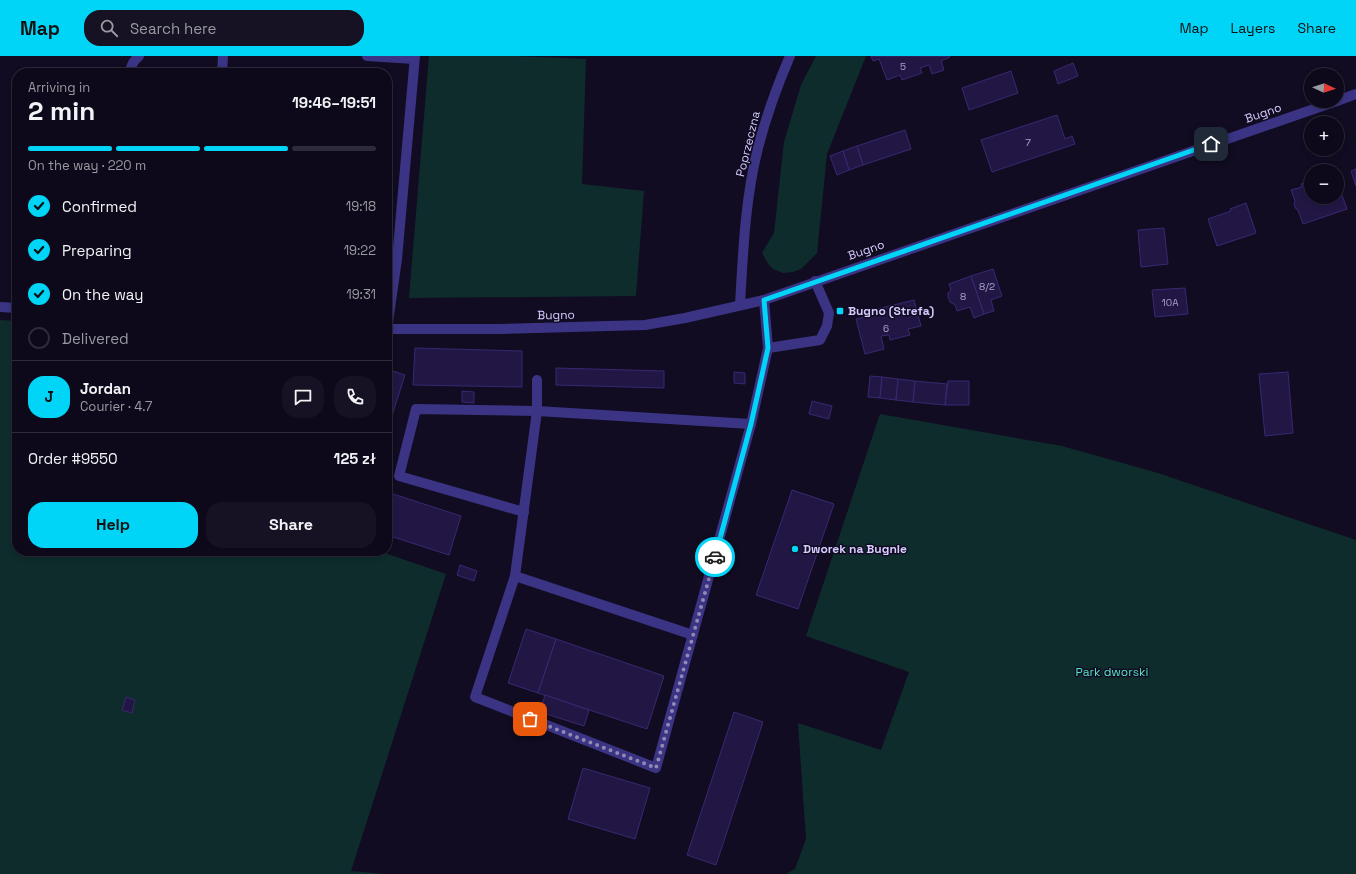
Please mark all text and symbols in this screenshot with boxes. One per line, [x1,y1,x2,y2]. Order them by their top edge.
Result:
search box [84,10,364,46]
text: Map [20,16,60,41]
icon: search [98,17,120,39]
text: Search here [130,19,216,38]
text: Map [1179,19,1209,37]
text: Layers [1231,19,1275,37]
text: Share [1297,19,1336,37]
house number: 5 [900,60,906,73]
north arrow [1304,68,1344,108]
map controls [1304,68,1344,204]
text: Arriving in [28,79,90,96]
text: 19:46–19:51 [292,93,376,112]
text: 2 min [28,94,95,128]
street label: Bugno [1243,99,1283,127]
street label: Poprzeczna [732,109,764,179]
button: + [1304,116,1344,156]
pin [1194,127,1228,161]
icon: home [1200,133,1222,155]
house number: 7 [1025,136,1031,149]
text: On the way · 220 m [28,157,146,174]
button: − [1304,164,1344,204]
icon: check [28,195,50,217]
text: Confirmed [62,197,137,216]
text: 19:18 [346,198,376,215]
street label: Bugno [846,236,886,264]
icon: check [28,239,50,261]
text: Preparing [62,241,132,260]
text: 19:22 [344,242,376,259]
house number: 8/2 [979,280,995,293]
icon: check [28,283,50,305]
text: On the way [62,285,143,304]
text: 19:31 [346,286,376,303]
house number: 8 [960,290,966,303]
house number: 10A [1162,296,1179,309]
place label: Bugno (Strefa) [848,303,934,319]
marker: Bugno (Strefa) [835,306,845,316]
street label: Bugno [537,307,575,323]
house number: 6 [883,322,889,335]
text: Delivered [62,329,129,348]
button: chat [282,376,324,418]
button: phone [334,376,376,418]
text: Jordan [80,379,131,398]
text: J [44,387,54,406]
text: Courier · 4.7 [80,398,152,415]
text: Order #9550 [28,449,118,468]
text: 125 zł [334,449,376,468]
button: Help [28,502,198,548]
button: Share [206,502,376,548]
courier [695,537,735,577]
place label: Dworek na Bugnie [803,541,907,557]
marker: Dworek na Bugnie [790,544,800,554]
icon: car [704,546,726,568]
park label: Park dworski [1076,664,1148,680]
pin [513,702,547,736]
icon: bag [519,708,541,730]

